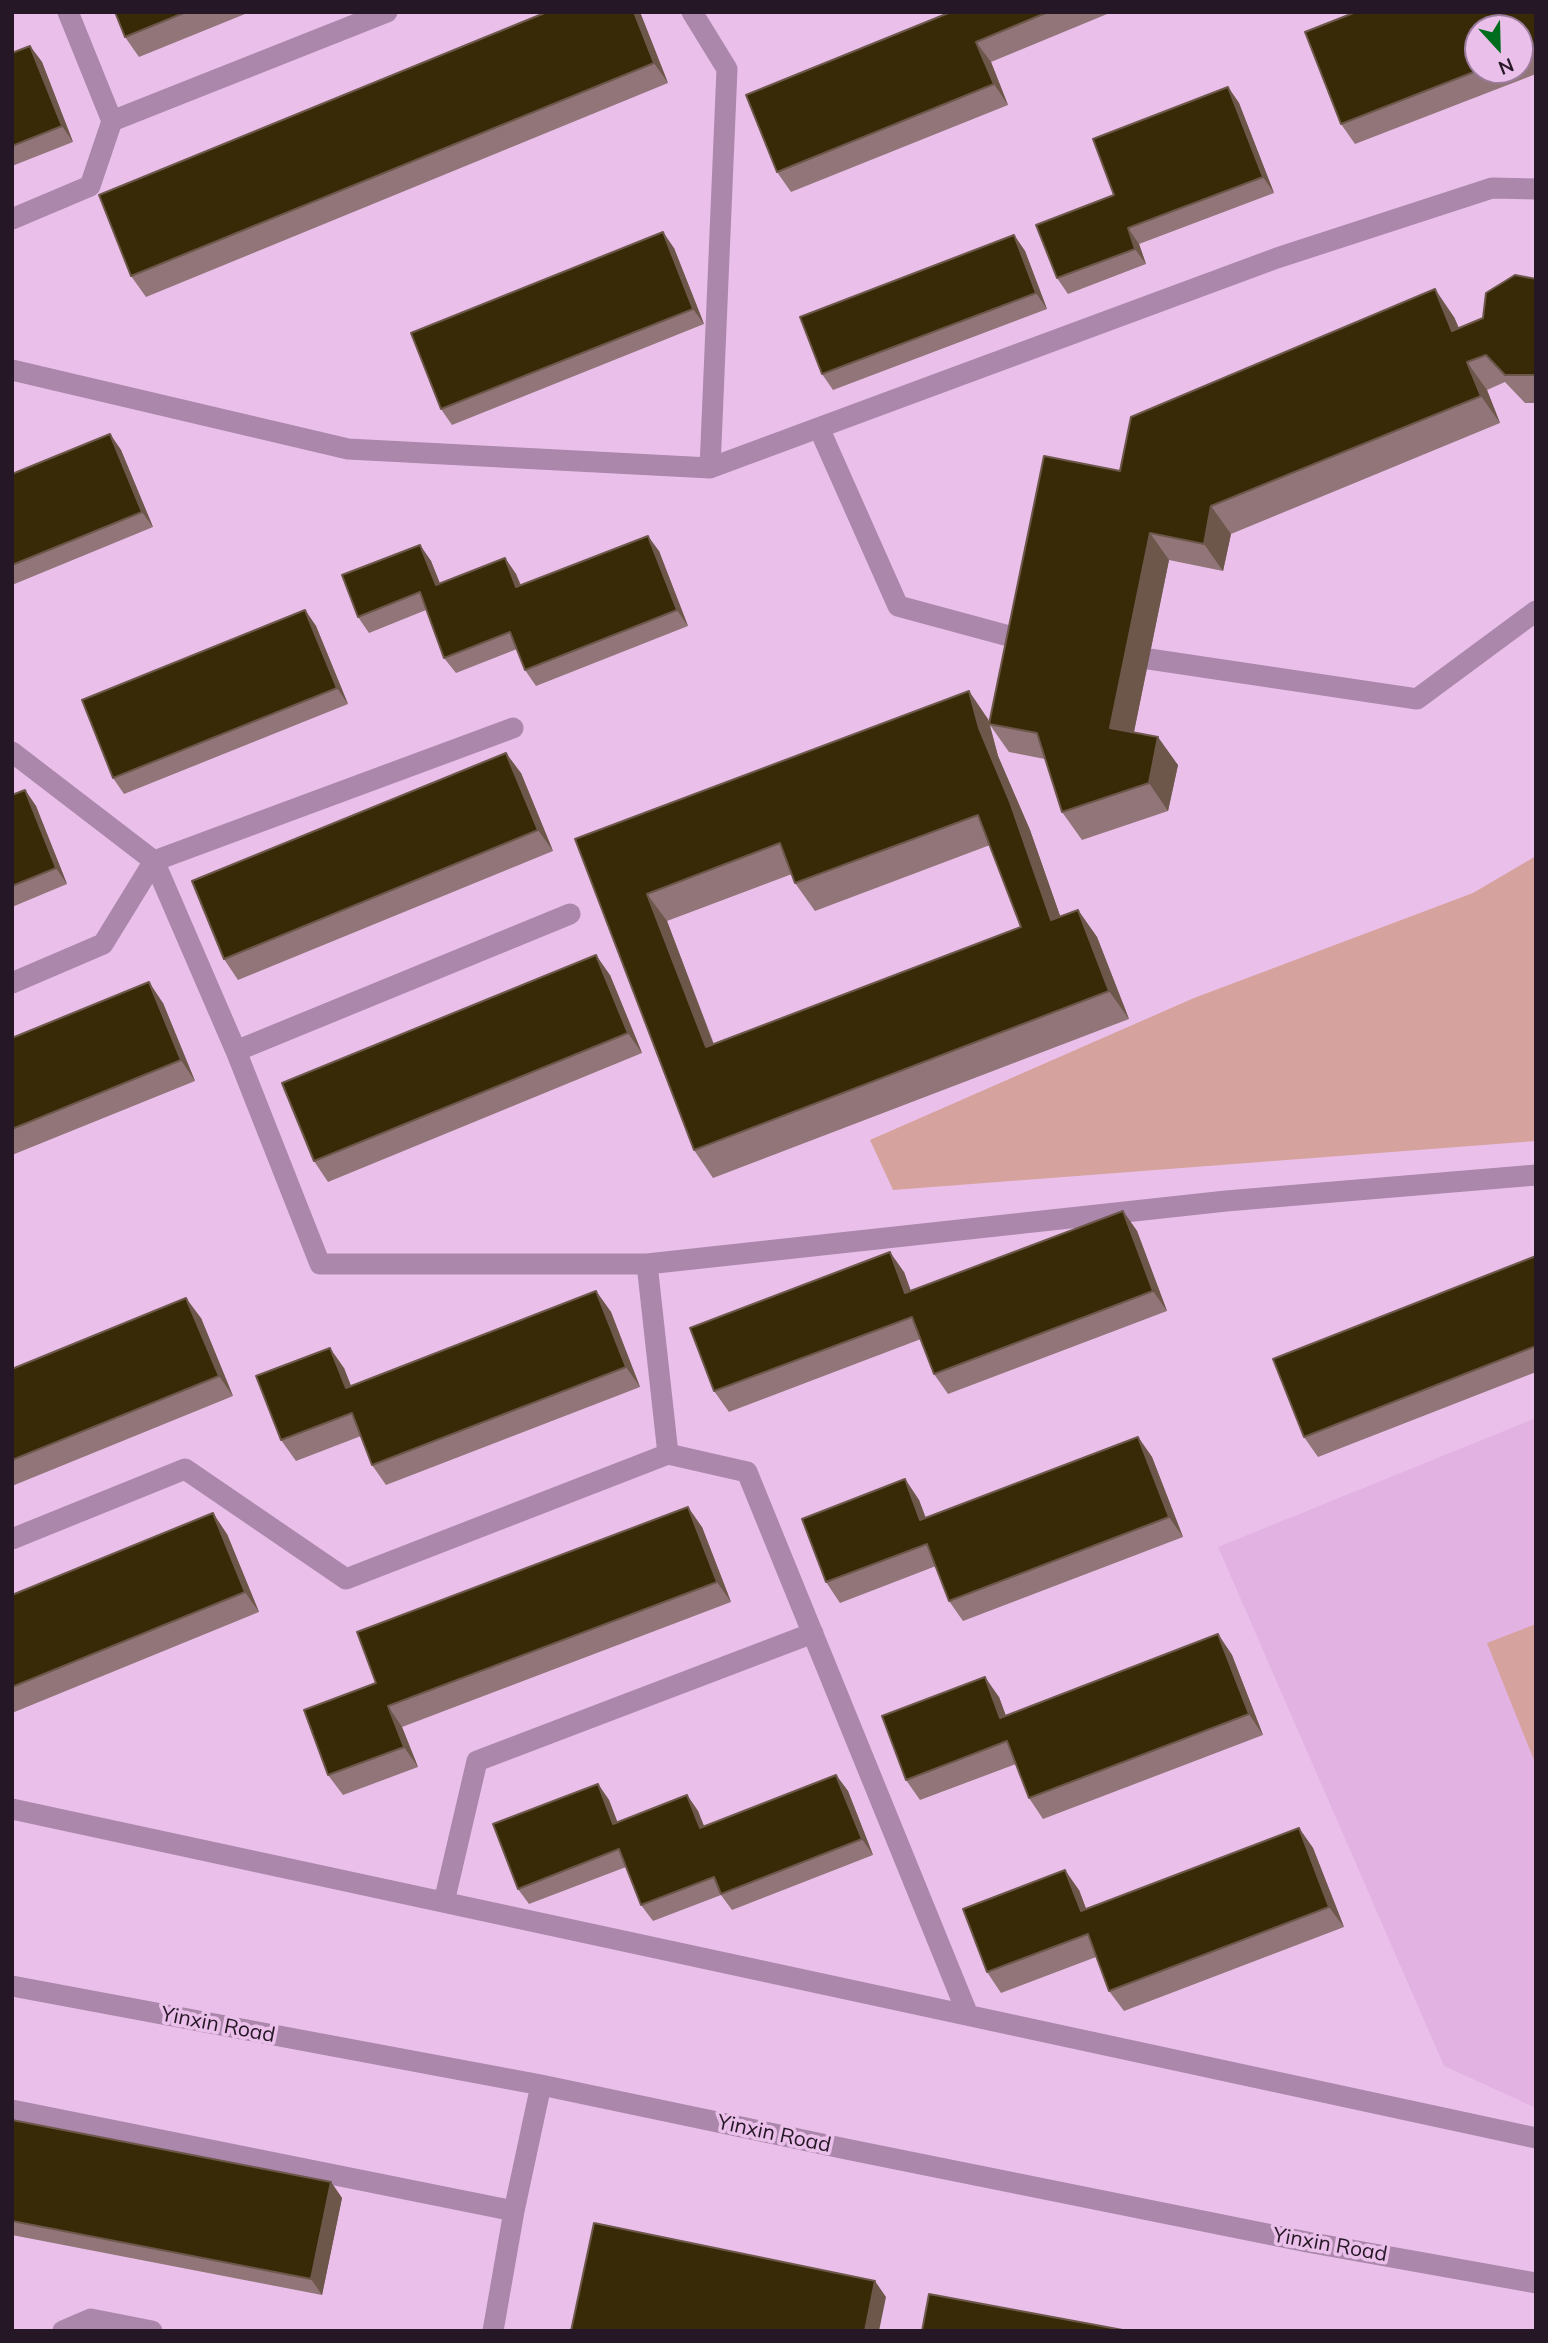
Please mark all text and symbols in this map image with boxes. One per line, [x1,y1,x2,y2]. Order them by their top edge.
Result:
north arrow [1464,14,1534,84]
text: N [1495,53,1517,80]
street label: Yinxin Road [159,2002,277,2048]
street label: Yinxin Road [715,2110,833,2158]
street label: Yinxin Road [1271,2223,1389,2267]

